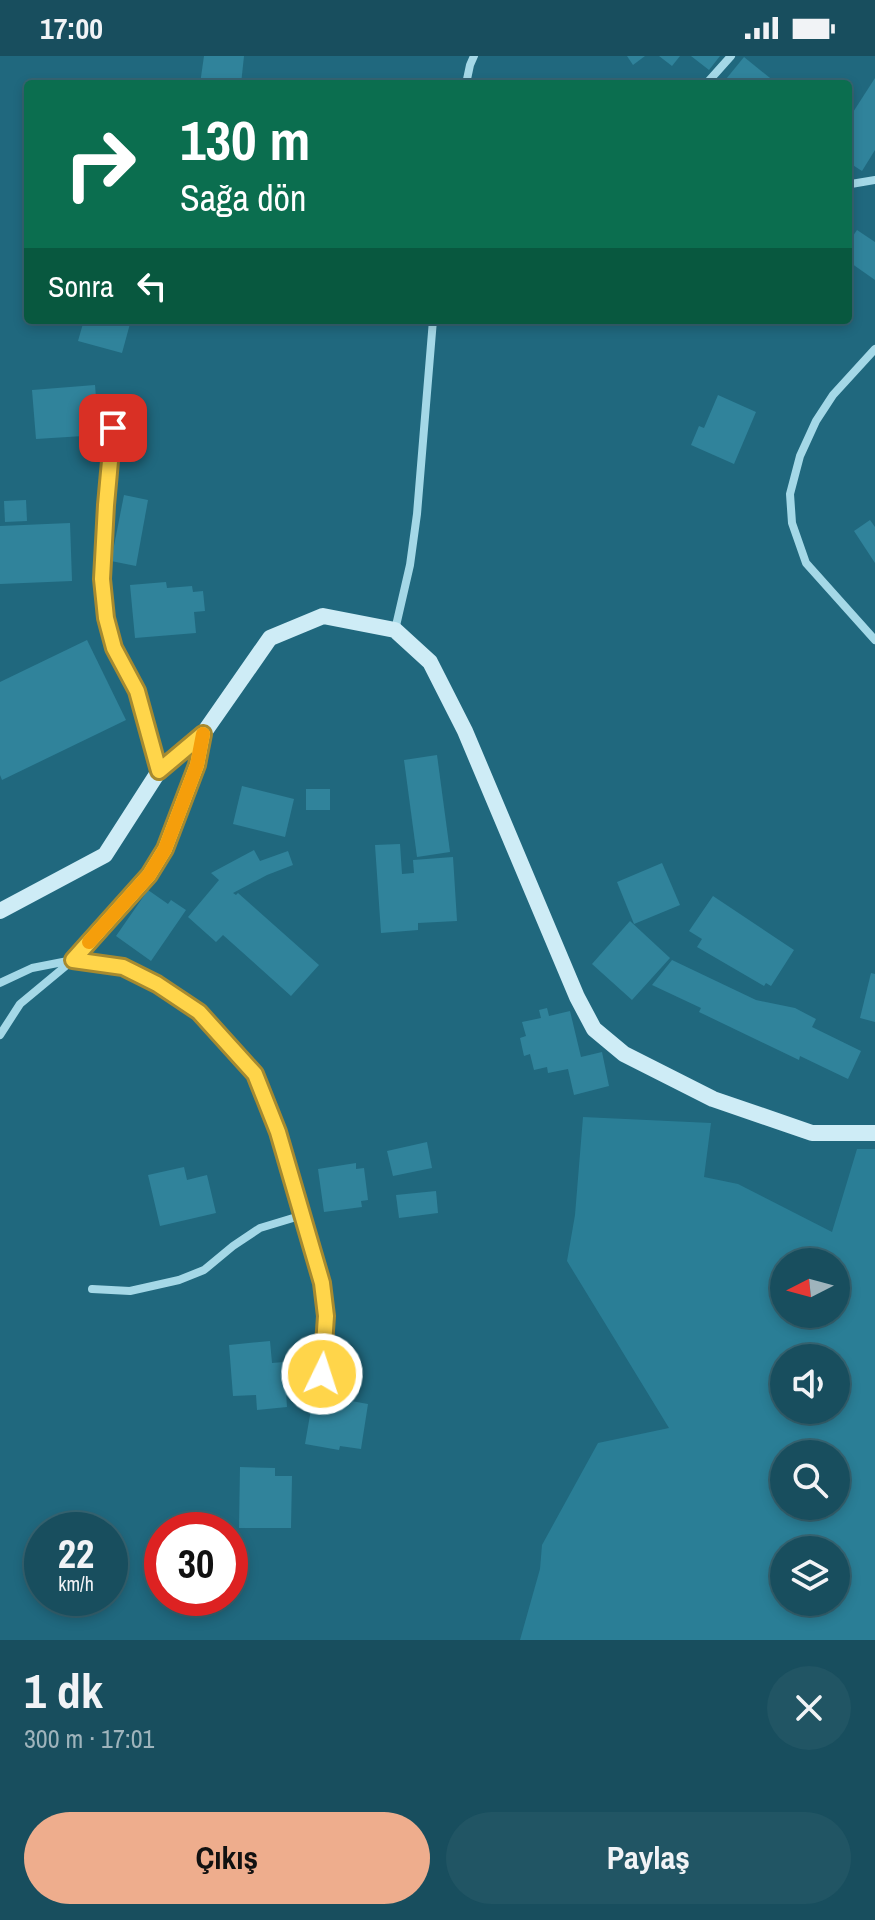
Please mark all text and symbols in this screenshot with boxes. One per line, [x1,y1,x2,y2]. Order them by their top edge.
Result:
text: 17:00 [40,8,103,48]
text: 130 m [180,102,310,177]
icon: right [48,112,152,216]
text: Sağa dön [180,174,306,222]
icon: left [130,264,174,308]
text: Sonra [48,266,114,306]
pin [79,394,147,462]
icon: arrive [91,406,135,450]
north arrow [770,1248,850,1328]
map controls [770,1248,850,1616]
position arrow [280,1332,364,1416]
button: sound [770,1344,850,1424]
button: search [770,1440,850,1520]
speed limit sign: 30 [144,1512,248,1616]
text: 22 [58,1527,94,1580]
button: layers [770,1536,850,1616]
text: km/h [58,1570,94,1597]
text: 1 dk [24,1658,103,1723]
button: close [767,1666,851,1750]
text: 300 m · 17:01 [24,1721,154,1756]
button: Çıkış [24,1812,430,1904]
button: Paylaş [446,1812,851,1904]

